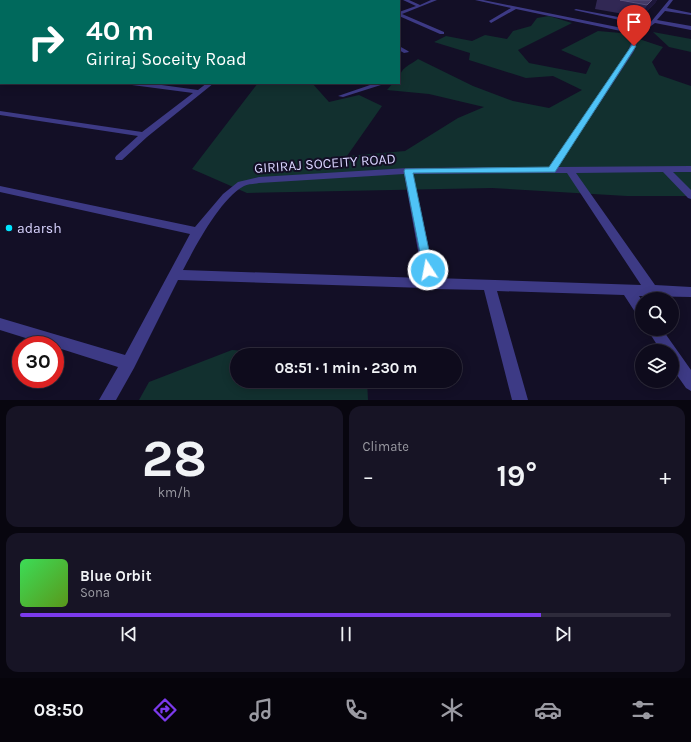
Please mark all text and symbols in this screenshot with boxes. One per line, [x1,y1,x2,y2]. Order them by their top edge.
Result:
pin [617,5,651,46]
icon: arrive [623,11,645,33]
text: 40 m [86,14,154,47]
icon: right [20,16,72,68]
text: Giriraj Soceity Road [86,48,247,70]
street label: GIRIRAJ SOCEITY ROAD [254,150,396,177]
place label: adarsh [17,220,62,237]
marker: adarsh [4,223,14,233]
position arrow [407,249,449,291]
map controls [635,292,679,388]
button: search [635,292,679,336]
speed limit sign: 30 [12,336,64,388]
button: layers [635,344,679,388]
text: 08:51 · 1 min · 230 m [275,359,417,377]
text: 28 [142,428,207,489]
text: Climate [363,439,409,454]
text: 19° [496,458,537,494]
text: − [363,464,374,490]
text: + [659,464,671,490]
text: km/h [158,485,191,500]
text: Blue Orbit [80,567,152,585]
text: Sona [80,585,110,600]
icon: previous [118,623,140,645]
icon: pause [335,623,357,645]
icon: next [552,623,574,645]
icon: directions [151,696,179,724]
icon: music [247,696,275,724]
icon: phone [342,696,370,724]
icon: climate [438,696,466,724]
icon: car [534,696,562,724]
icon: filters [629,696,657,724]
text: 08:50 [34,699,84,721]

